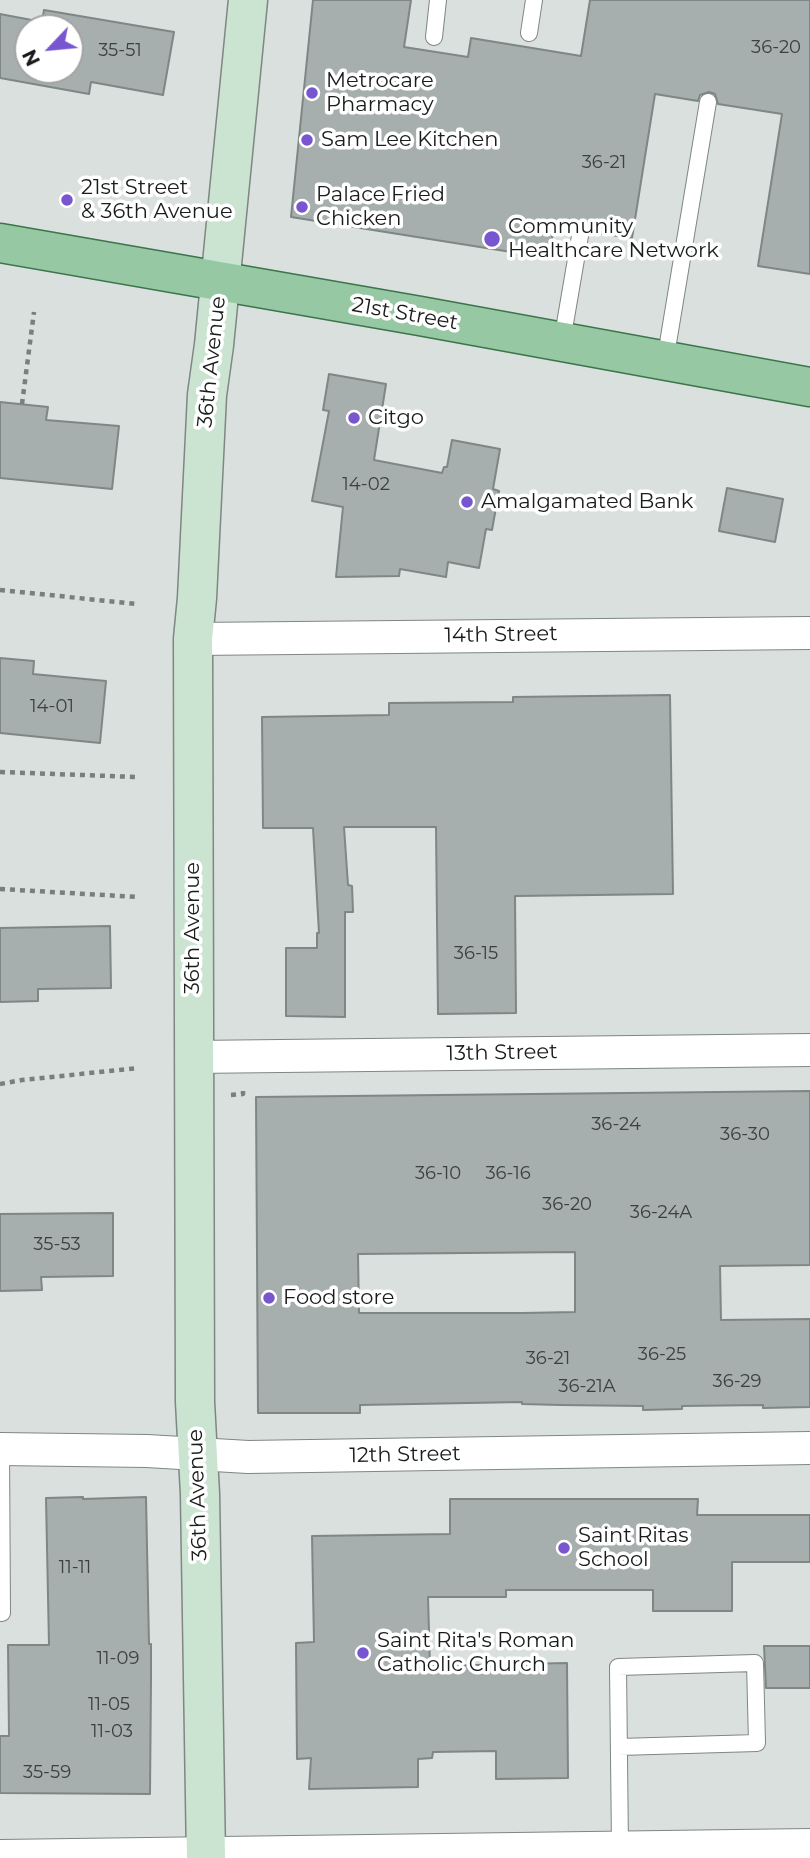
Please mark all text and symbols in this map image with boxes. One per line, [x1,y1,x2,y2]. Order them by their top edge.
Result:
north arrow [14,14,84,84]
house number: 36-20 [751,37,801,59]
house number: 35-51 [98,40,142,62]
text: N [18,46,45,69]
place label: Metrocare Pharmacy [326,68,434,118]
marker: Metrocare Pharmacy [304,85,320,101]
place label: Sam Lee Kitchen [321,127,498,153]
marker: Sam Lee Kitchen [299,132,315,148]
house number: 36-21 [582,152,626,174]
place label: 21st Street & 36th Avenue [81,175,233,225]
place label: Palace Fried Chicken [316,182,445,232]
marker: 21st Street & 36th Avenue [59,192,75,208]
marker: Palace Fried Chicken [294,199,310,215]
place label: Community Healthcare Network [508,214,719,264]
marker: Community Healthcare Network [482,229,502,249]
street label: 21st Street [350,292,460,336]
street label: 36th Avenue [193,295,231,429]
place label: Citgo [368,405,424,431]
marker: Citgo [346,410,362,426]
house number: 14-02 [342,474,390,496]
place label: Amalgamated Bank [481,489,693,515]
marker: Amalgamated Bank [459,494,475,510]
street label: 14th Street [444,621,558,649]
house number: 14-01 [30,696,74,718]
street label: 36th Avenue [180,862,206,994]
house number: 36-15 [454,943,498,965]
street label: 13th Street [446,1039,558,1067]
house number: 36-24 [591,1114,641,1136]
house number: 36-30 [720,1124,770,1146]
house number: 36-10 [415,1163,461,1185]
house number: 36-16 [485,1163,531,1185]
house number: 36-20 [542,1194,592,1216]
house number: 36-24A [630,1202,692,1224]
house number: 35-53 [33,1234,81,1256]
place label: Food store [283,1285,394,1311]
marker: Food store [261,1290,277,1306]
house number: 36-25 [638,1344,686,1366]
house number: 36-21 [526,1348,570,1370]
house number: 36-29 [712,1371,762,1393]
house number: 36-21A [558,1376,616,1398]
street label: 36th Avenue [183,1429,213,1561]
street label: 12th Street [349,1441,461,1469]
place label: Saint Ritas School [578,1523,689,1573]
marker: Saint Ritas School [556,1540,572,1556]
house number: 11-11 [59,1557,91,1579]
place label: Saint Rita's Roman Catholic Church [377,1628,575,1678]
marker: Saint Rita's Roman Catholic Church [355,1645,371,1661]
house number: 11-09 [97,1648,139,1670]
house number: 11-05 [88,1694,130,1716]
house number: 11-03 [91,1721,133,1743]
house number: 35-59 [23,1762,71,1784]

